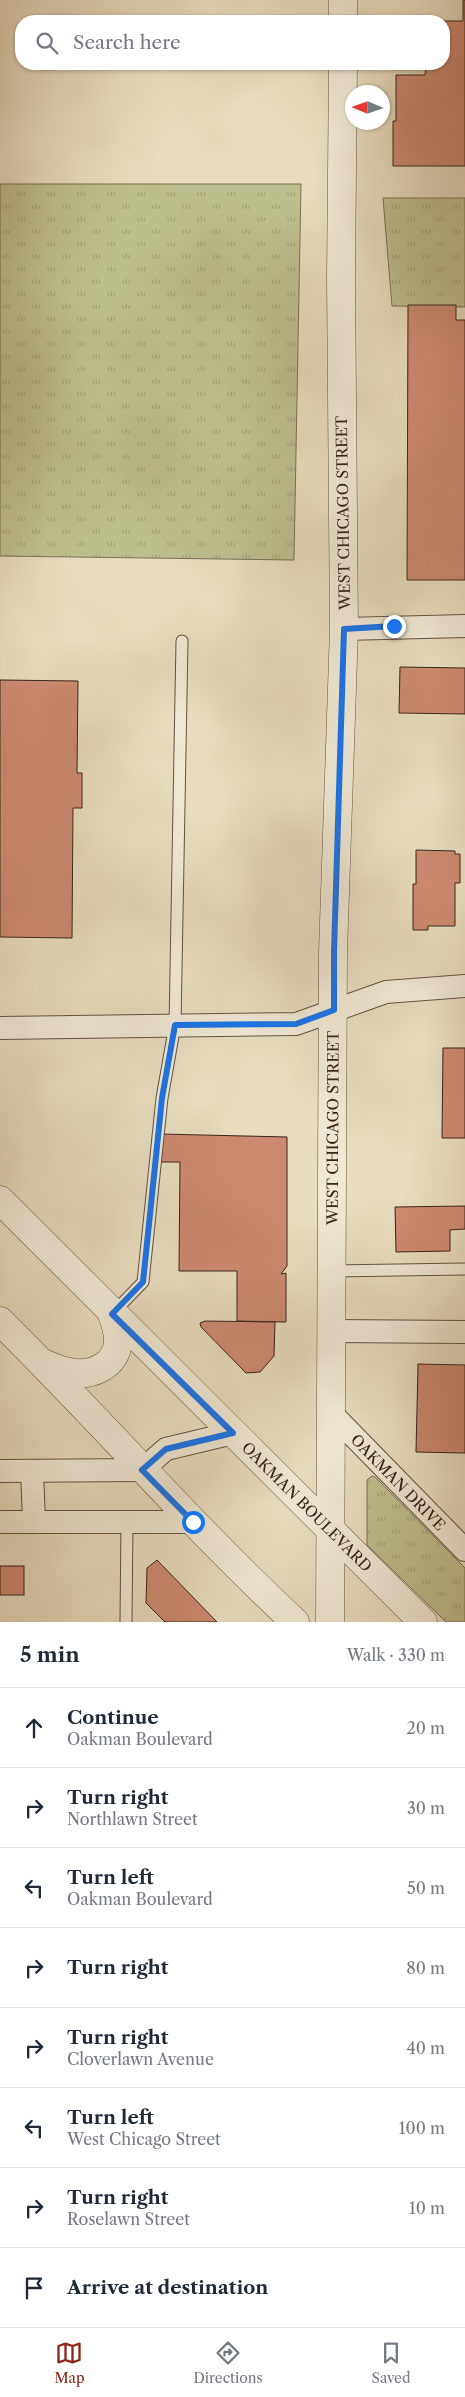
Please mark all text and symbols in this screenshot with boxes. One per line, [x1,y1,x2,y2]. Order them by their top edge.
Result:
search box [15,15,450,70]
icon: search [33,29,61,57]
text: Search here [73,31,181,54]
north arrow [345,85,390,130]
street label: WEST CHICAGO STREET [332,415,354,611]
route end [383,615,406,638]
street label: WEST CHICAGO STREET [322,1030,342,1226]
street label: OAKMAN DRIVE [347,1430,450,1534]
street label: OAKMAN BOULEVARD [238,1438,376,1575]
route start [182,1511,205,1534]
text: 5 min [20,1642,80,1667]
text: Walk · 330 m [347,1645,445,1665]
text: Continue [67,1706,159,1729]
icon: ahead [20,1714,48,1742]
text: 20 m [406,1718,445,1738]
text: Oakman Boulevard [67,1729,213,1749]
text: Turn right [67,1786,168,1809]
icon: right [20,1794,48,1822]
text: 30 m [407,1798,445,1818]
text: Northlawn Street [67,1809,198,1829]
text: Turn left [67,1866,154,1889]
icon: left [20,1874,48,1902]
text: 50 m [407,1878,445,1898]
text: Oakman Boulevard [67,1889,213,1909]
icon: right [20,1954,48,1982]
text: Turn right [67,1956,168,1979]
text: 80 m [406,1958,445,1978]
text: Turn right [67,2026,168,2049]
icon: right [20,2034,48,2062]
text: 40 m [406,2038,445,2058]
text: Cloverlawn Avenue [67,2049,214,2069]
text: Turn left [67,2106,154,2129]
icon: left [20,2114,48,2142]
text: 100 m [399,2118,445,2138]
text: West Chicago Street [67,2129,221,2149]
text: Turn right [67,2186,168,2209]
icon: right [20,2194,48,2222]
text: 10 m [409,2198,445,2218]
text: Roselawn Street [67,2209,190,2229]
icon: arrive [20,2274,48,2302]
text: Arrive at destination [67,2276,268,2299]
tab: Map [54,2339,85,2387]
tab: Directions [193,2339,263,2387]
tab: Saved [372,2339,410,2387]

